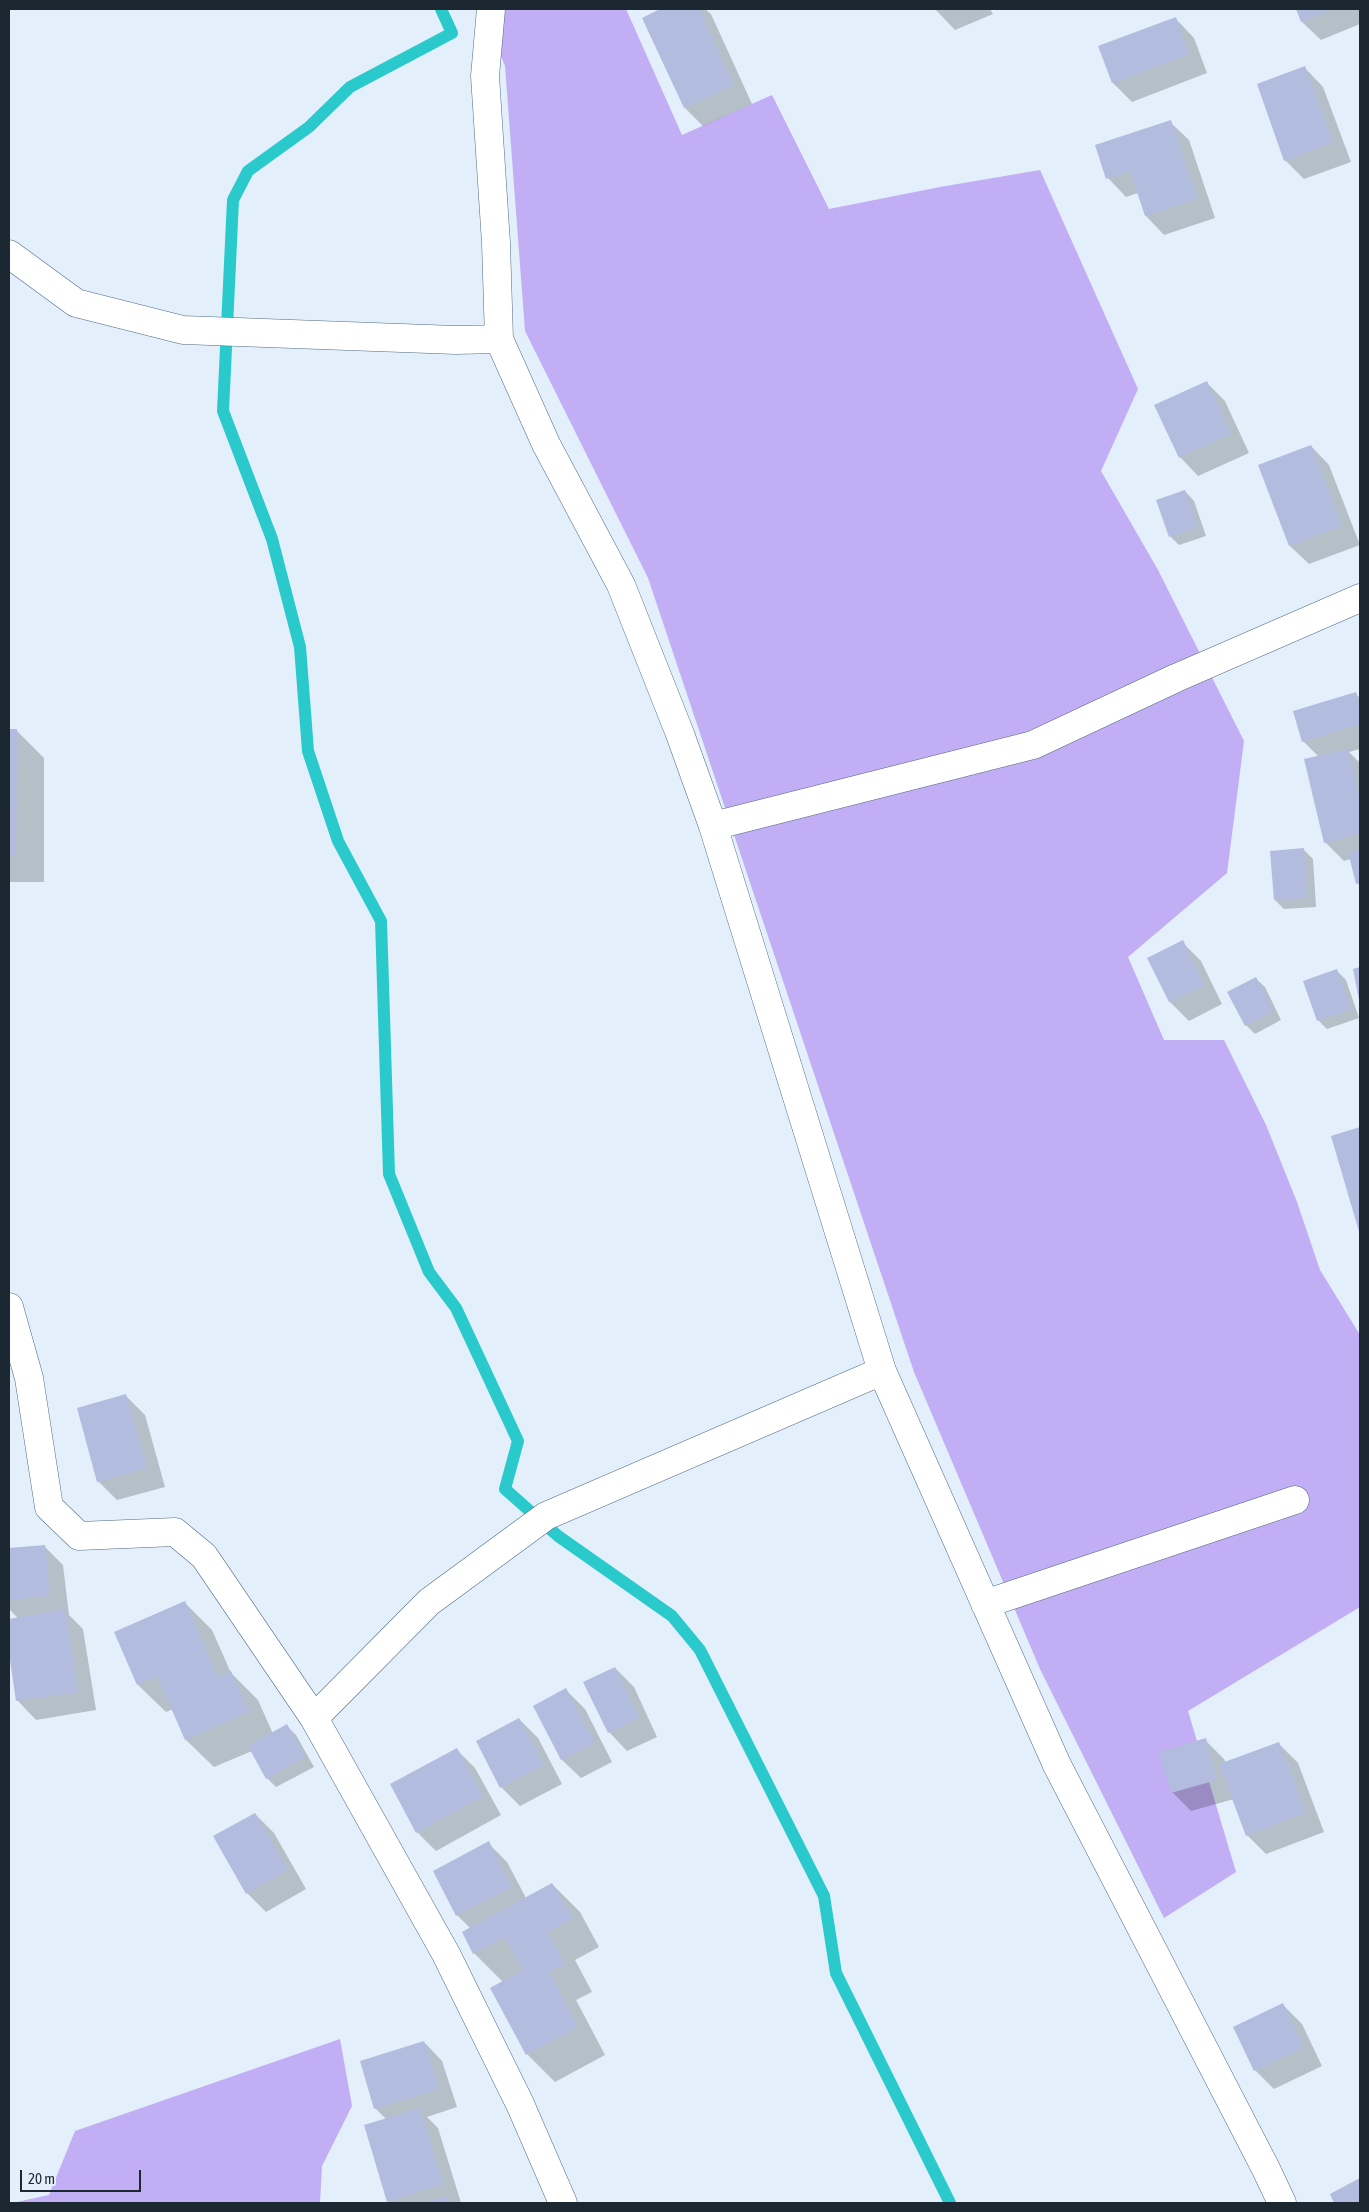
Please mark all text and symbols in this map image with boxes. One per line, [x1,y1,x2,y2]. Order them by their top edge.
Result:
scale bar [22,2160,144,2192]
text: 20 m [28,2170,55,2187]

